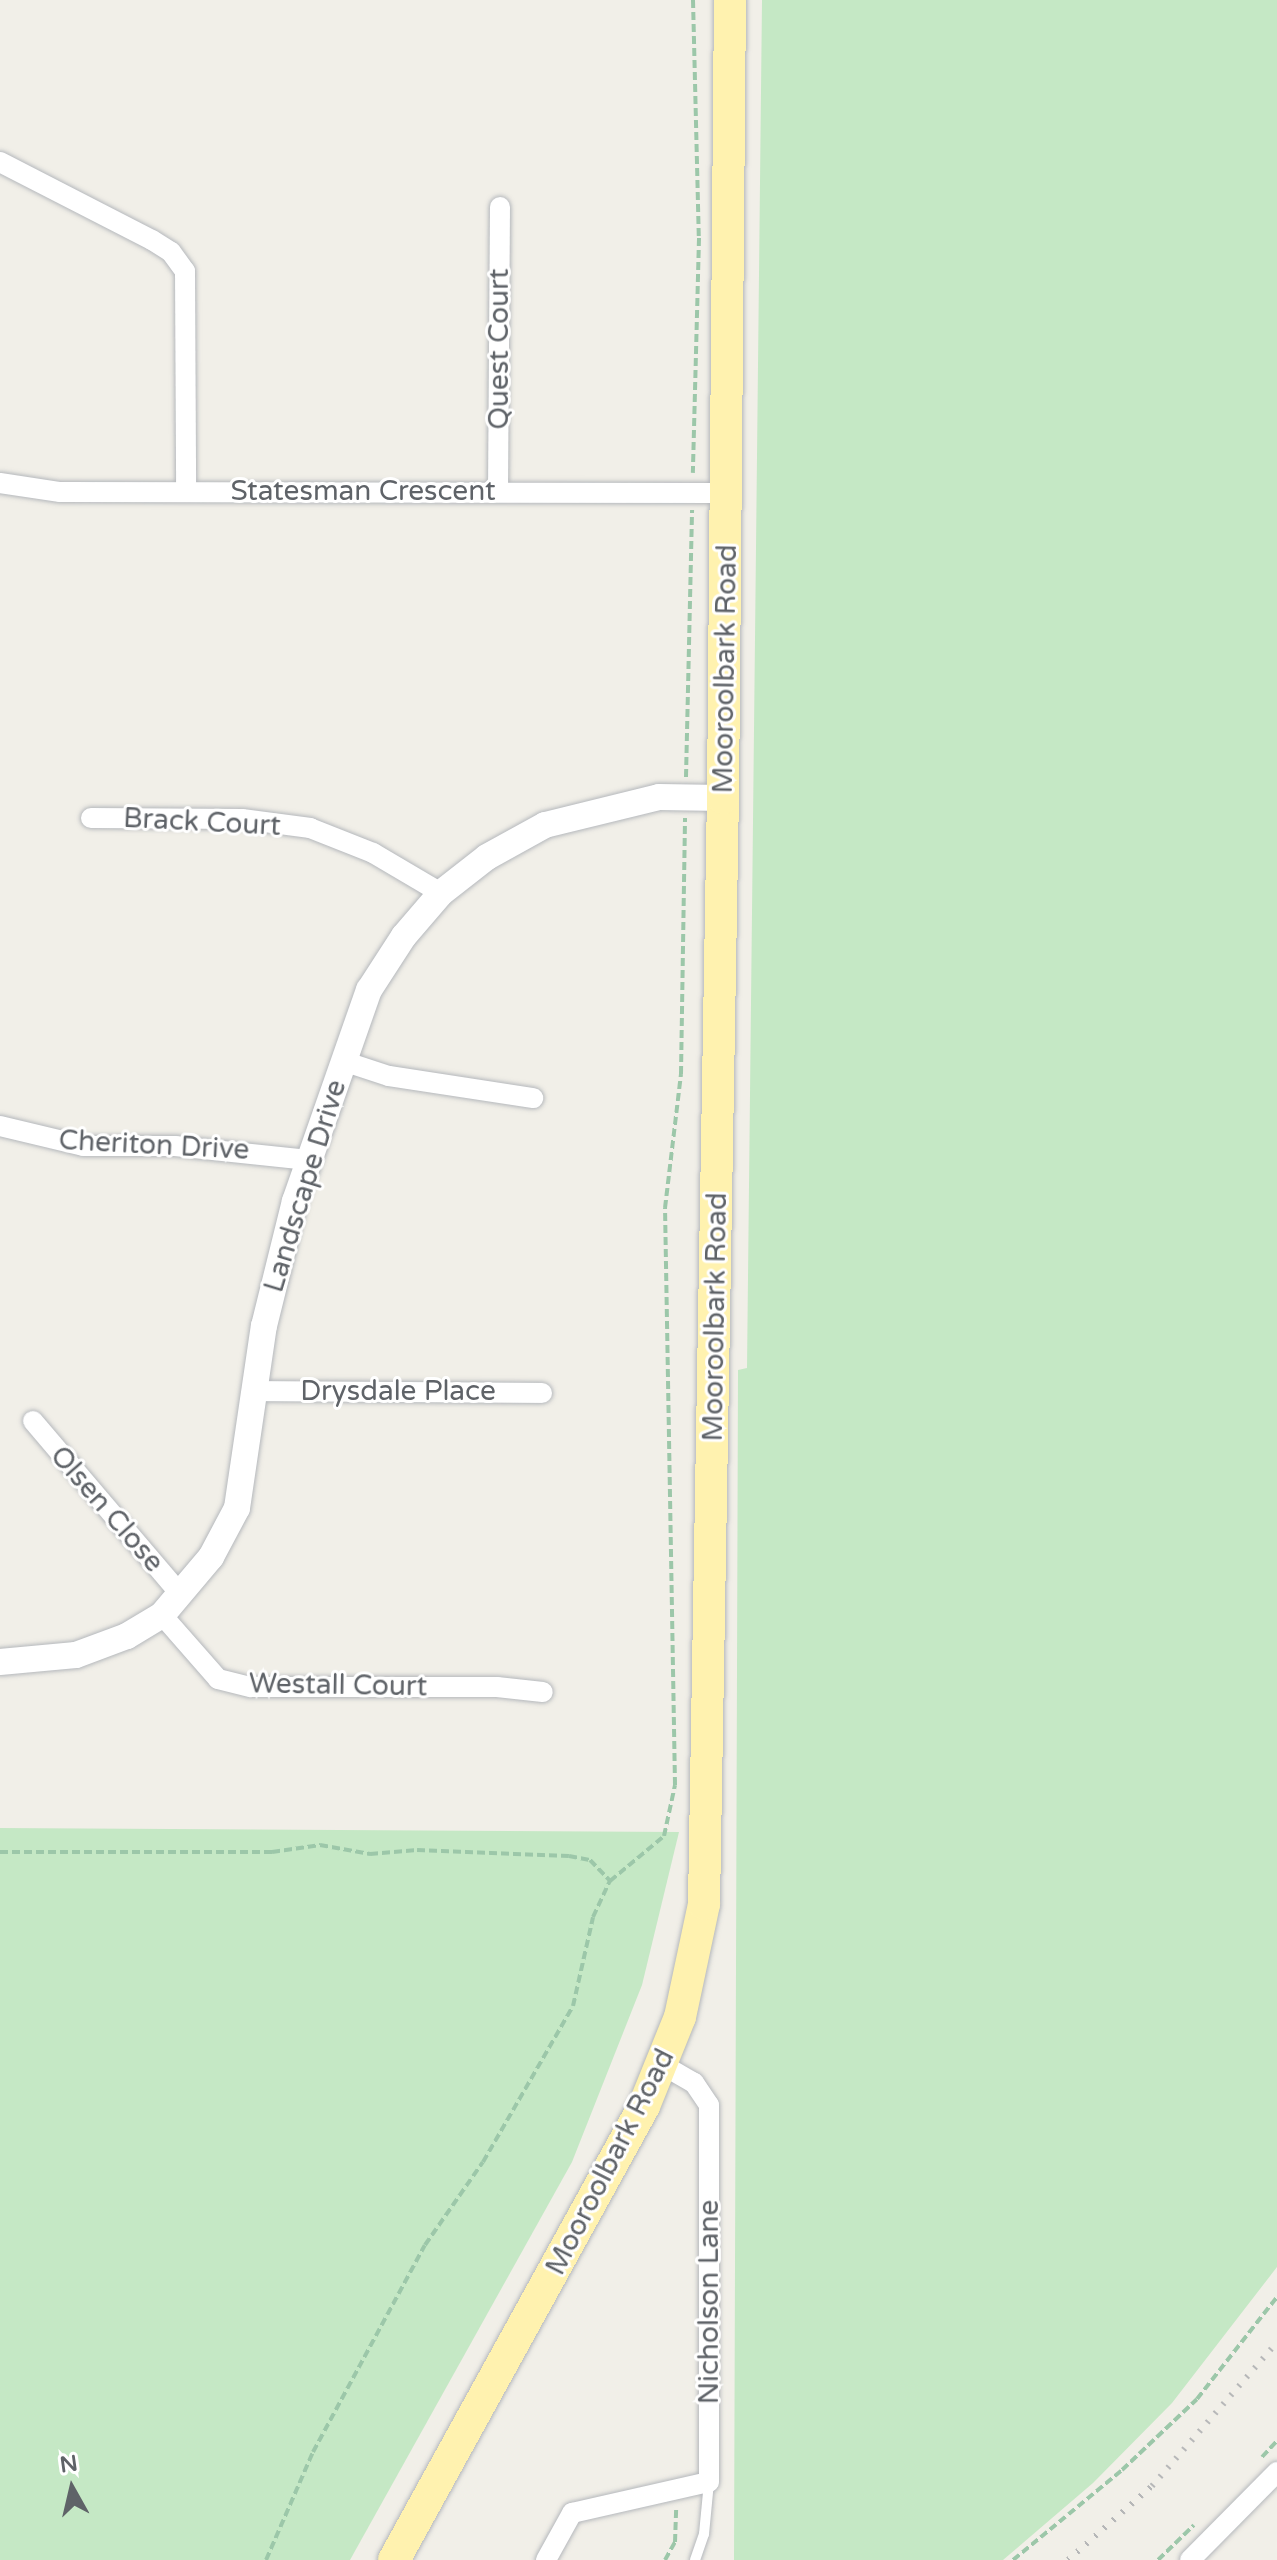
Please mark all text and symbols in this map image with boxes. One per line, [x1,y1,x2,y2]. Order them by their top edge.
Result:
street label: Quest Court [482,268,516,430]
street label: Statesman Crescent [230,474,496,508]
street label: Mooroolbark Road [706,544,744,794]
street label: Brack Court [122,801,282,843]
street label: Landscape Drive [257,1076,353,1296]
street label: Cheriton Drive [58,1123,250,1167]
street label: Mooroolbark Road [696,1192,734,1442]
street label: Drysdale Place [300,1374,496,1408]
street label: Olsen Close [43,1439,171,1579]
street label: Westall Court [249,1667,427,1703]
street label: Mooroolbark Road [538,2043,682,2281]
street label: Nicholson Lane [692,2200,726,2404]
north arrow [32,2448,112,2528]
text: N [58,2450,79,2478]

